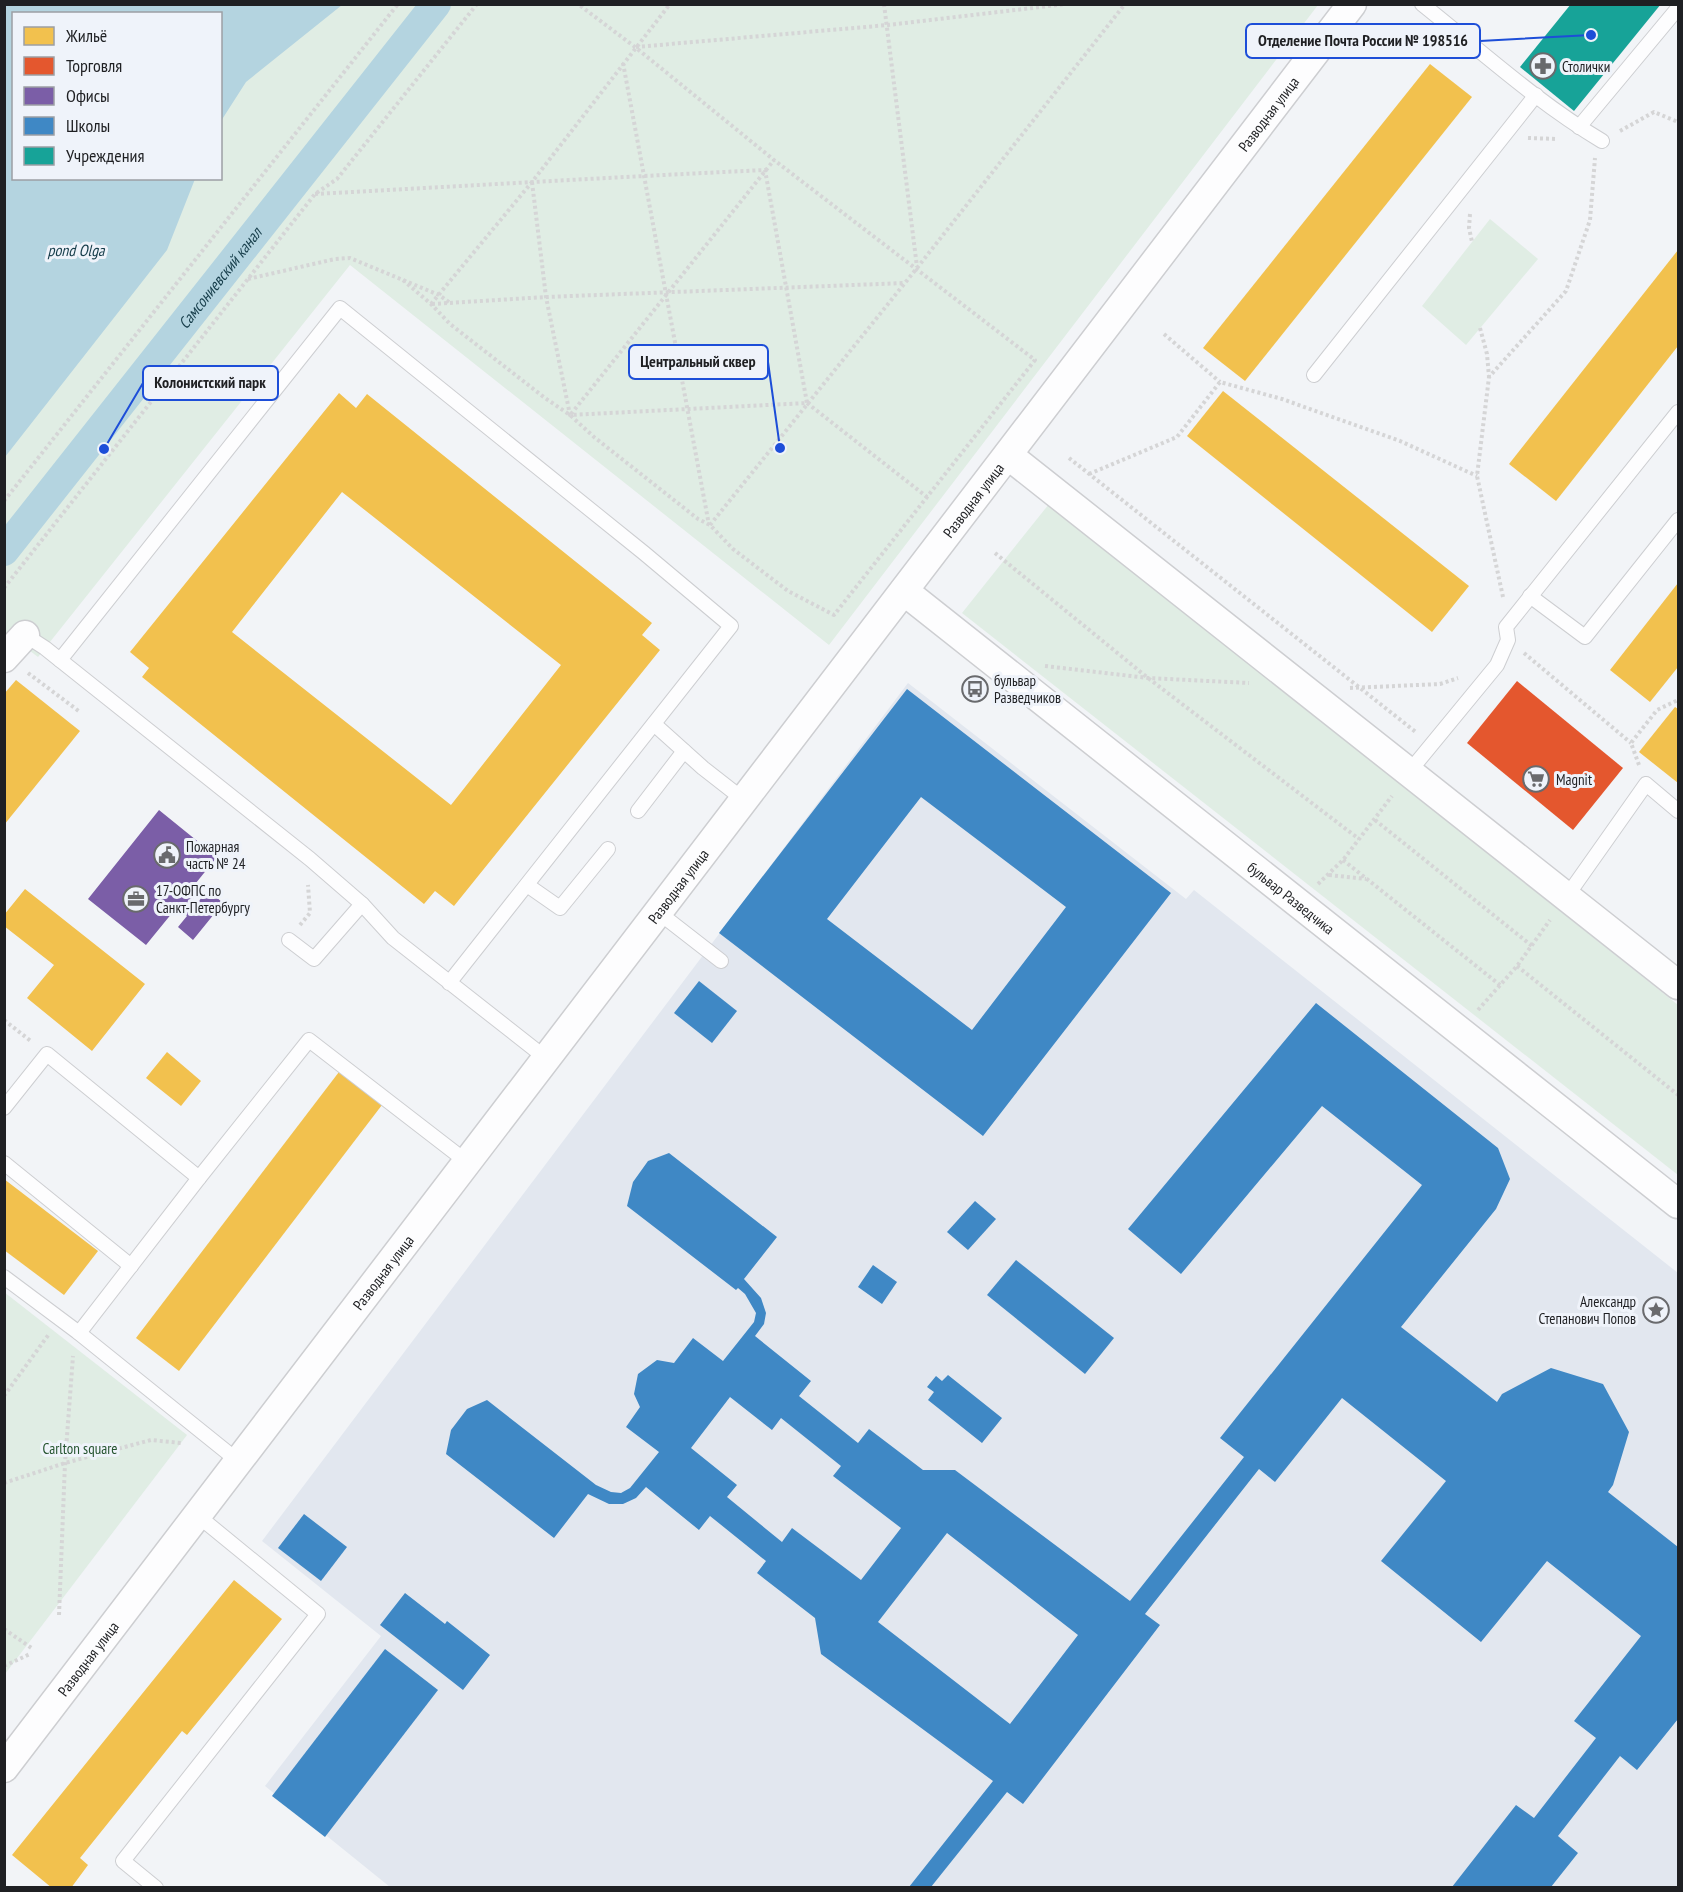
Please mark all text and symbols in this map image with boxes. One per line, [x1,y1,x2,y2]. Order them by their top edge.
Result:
legend [12,12,222,180]
text: Жильё [65,24,107,47]
callout: Отделение Почта России № 198516 [1246,24,1480,58]
text: Отделение Почта России № 198516 [1258,30,1468,50]
pharmacy icon: Столички [1528,51,1558,81]
text: Торговля [66,54,122,77]
place label: Столички [1562,57,1610,76]
street label: Разводная улица [1234,73,1303,155]
text: Офисы [66,84,110,107]
text: Школы [66,114,110,137]
text: Учреждения [66,144,144,167]
water label: Самсониевский канал [174,222,267,333]
water label: pond Olga [47,240,106,260]
callout: Центральный сквер [629,345,768,379]
text: Центральный сквер [640,351,756,371]
callout: Колонистский парк [143,366,278,400]
text: Колонистский парк [154,372,266,392]
street label: Разводная улица [938,459,1008,541]
place label: бульвар Разведчиков [994,671,1061,707]
bus stop icon: бульвар Разведчиков [960,674,990,704]
supermarket icon: Magnit [1521,764,1551,794]
place label: Magnit [1556,770,1592,789]
place label: Пожарная часть № 24 [186,837,246,873]
public building icon: Пожарная часть № 24 [152,840,182,870]
street label: Разводная улица [643,845,713,927]
street label: бульвар Разведчика [1244,857,1339,938]
place label: 17-ОФПС по Санкт-Петербургу [156,881,250,917]
office icon: 17-ОФПС по Санкт-Петербургу [121,884,151,914]
street label: Разводная улица [348,1231,417,1313]
place label: Александр Степанович Попов [1539,1292,1636,1328]
place icon: Александр Степанович Попов [1641,1295,1671,1325]
park label: Carlton square [43,1439,117,1458]
street label: Разводная улица [53,1617,122,1700]

